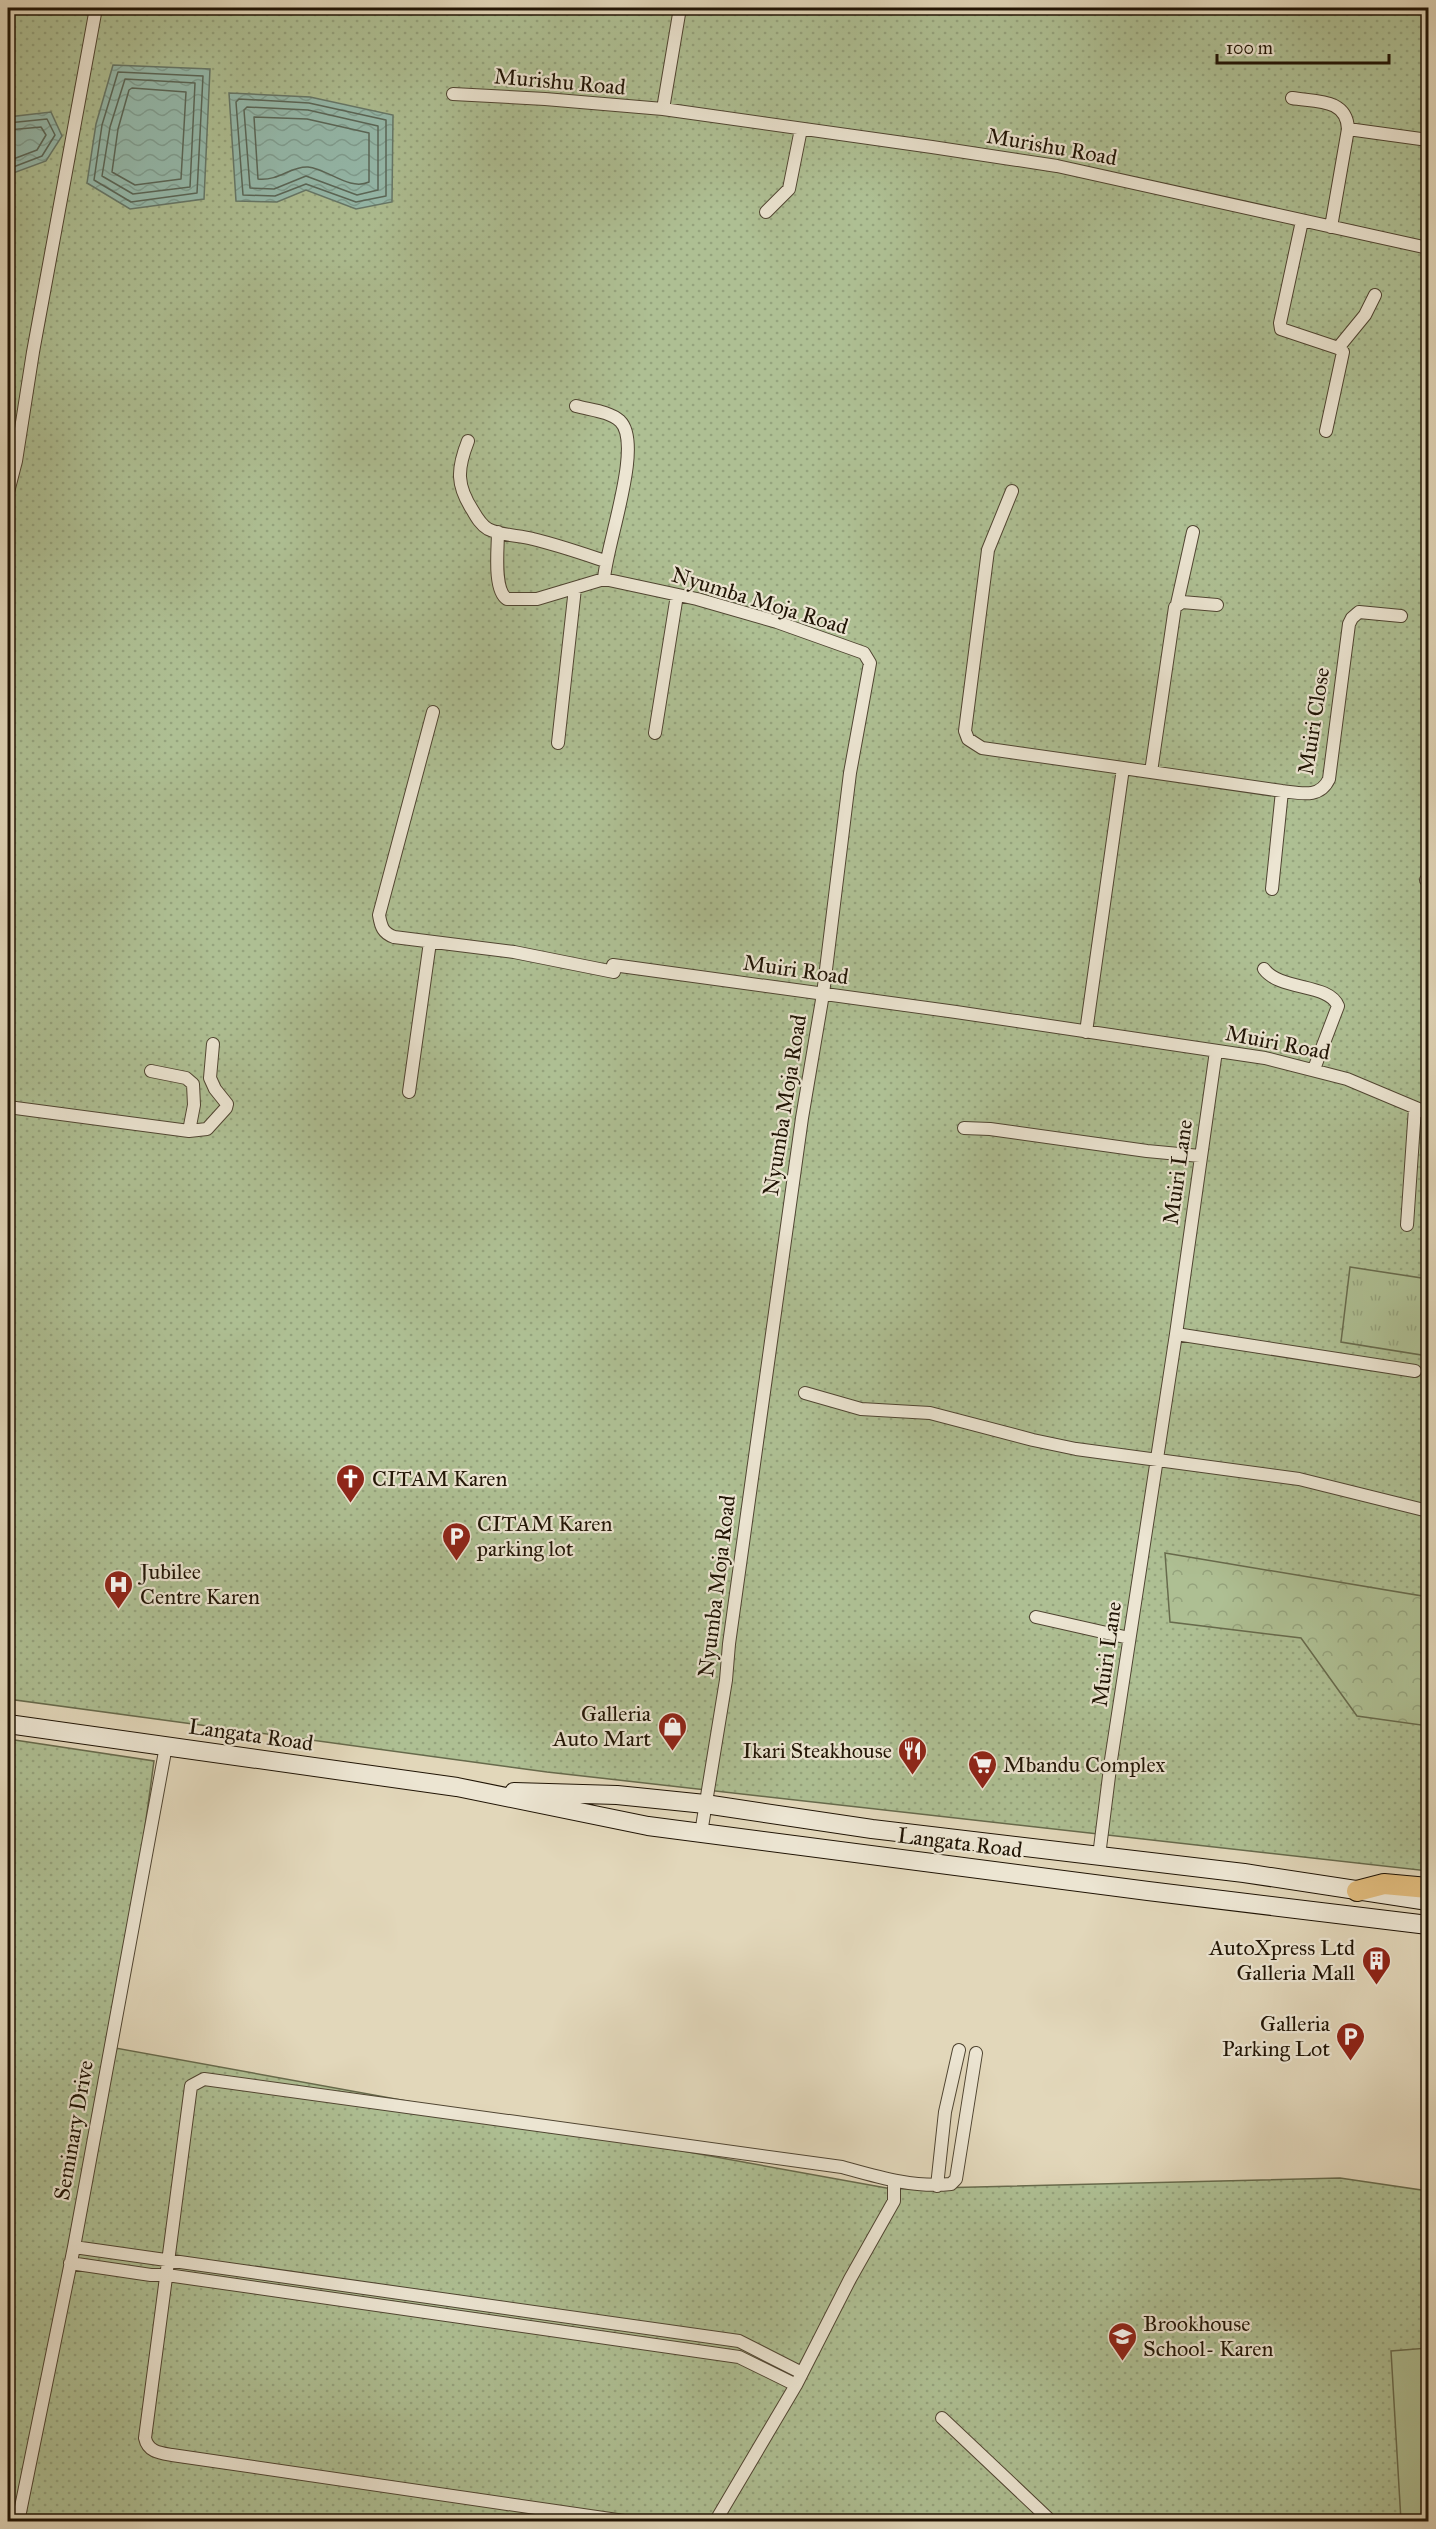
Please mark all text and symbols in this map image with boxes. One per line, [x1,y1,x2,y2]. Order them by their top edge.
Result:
scale bar [1217,27,1390,65]
text: 100 m [1226,37,1273,59]
street label: Murishu Road [493,62,627,101]
street label: Murishu Road [985,122,1119,171]
street label: Nyumba Moja Road [668,561,851,640]
street label: Muiri Close [1292,665,1335,777]
street label: Muiri Road [741,949,850,990]
street label: Nyumba Moja Road [757,1012,812,1198]
street label: Muiri Road [1223,1019,1333,1066]
street label: Muiri Lane [1157,1118,1198,1226]
church icon: CITAM Karen [335,1462,367,1504]
place label: CITAM Karen [372,1465,508,1492]
street label: Nyumba Moja Road [692,1493,741,1679]
place label: CITAM Karen parking lot [476,1510,613,1562]
parking icon: CITAM Karen parking lot [440,1520,472,1562]
place label: Jubilee Centre Karen [138,1558,260,1610]
hospital icon: Jubilee Centre Karen [103,1568,135,1610]
street label: Muiri Lane [1086,1600,1127,1708]
place label: Galleria Auto Mart [552,1700,652,1752]
shop icon: Galleria Auto Mart [656,1710,688,1752]
street label: Langata Road [187,1712,315,1757]
restaurant icon: Ikari Steakhouse [897,1734,929,1776]
place label: Ikari Steakhouse [743,1737,892,1764]
supermarket icon: Mbandu Complex [966,1748,998,1790]
place label: Mbandu Complex [1003,1751,1166,1778]
street label: Langata Road [896,1821,1024,1864]
place label: AutoXpress Ltd Galleria Mall [1208,1934,1355,1986]
building icon: AutoXpress Ltd Galleria Mall [1360,1944,1392,1986]
place label: Galleria Parking Lot [1222,2010,1331,2062]
parking icon: Galleria Parking Lot [1335,2020,1367,2062]
street label: Seminary Drive [48,2058,99,2202]
place label: Brookhouse School- Karen [1143,2310,1273,2362]
school or university icon: Brookhouse School- Karen [1106,2320,1138,2362]

